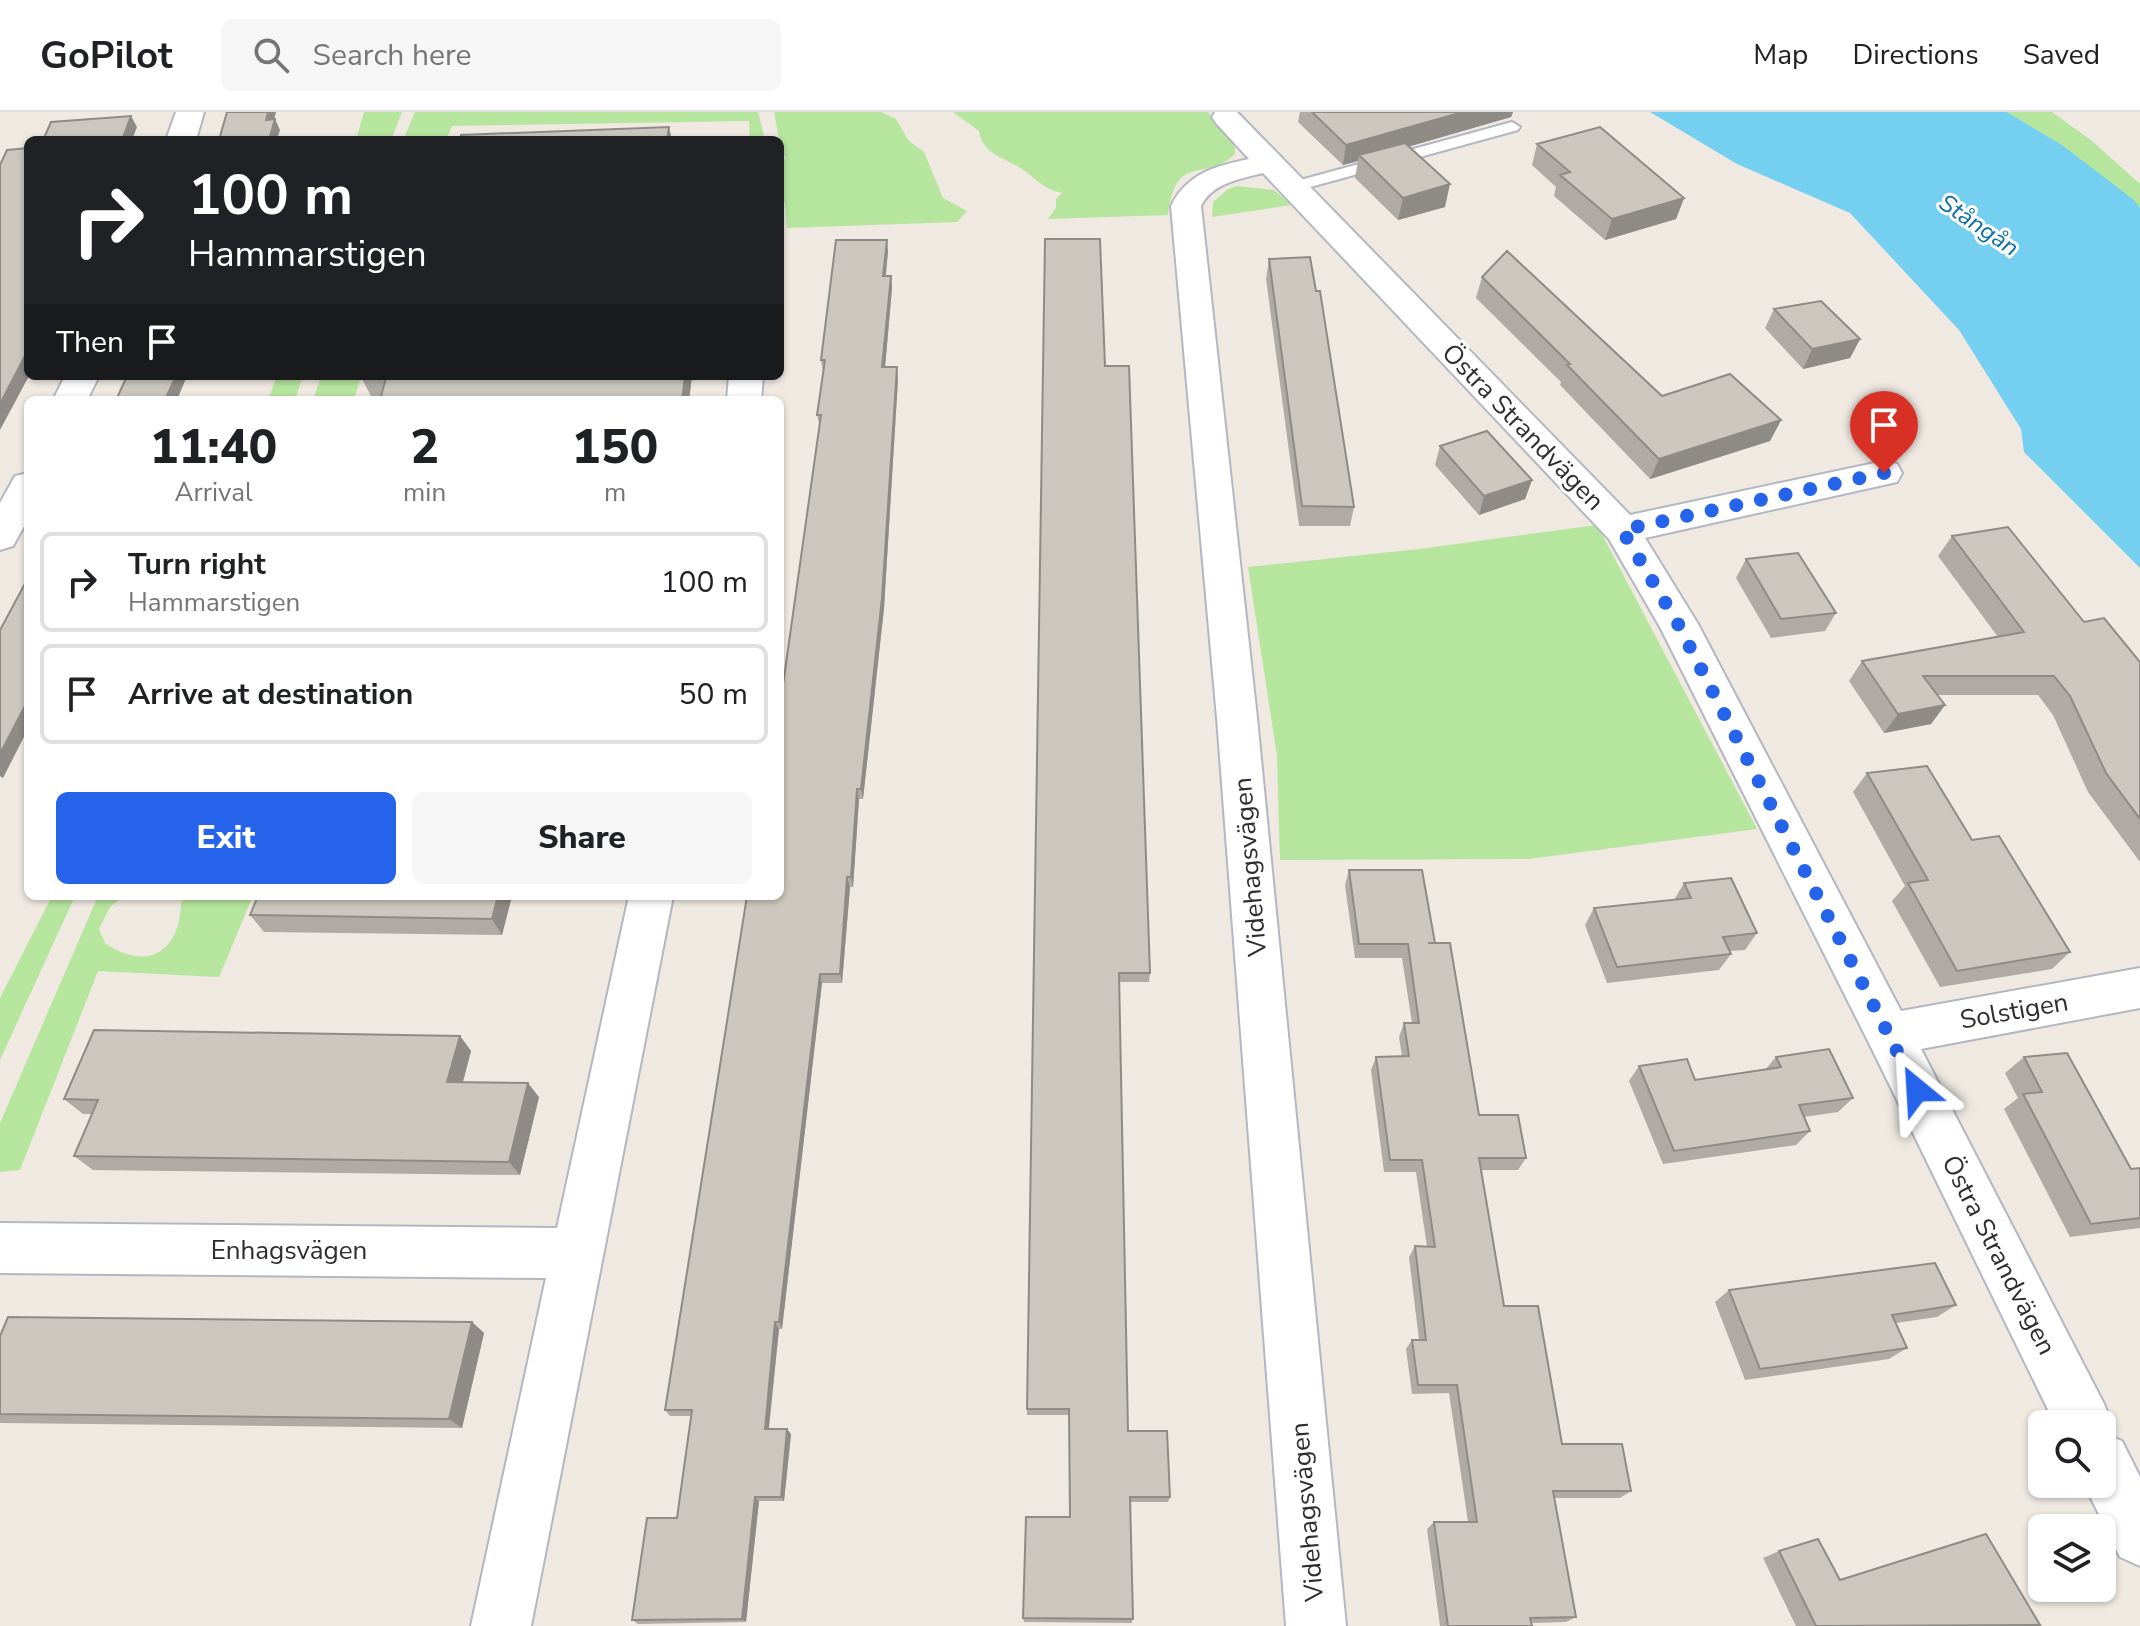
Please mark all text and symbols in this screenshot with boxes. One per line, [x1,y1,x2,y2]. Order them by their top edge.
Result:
search box [221,19,781,91]
text: GoPilot [40,30,173,81]
icon: search [249,33,293,77]
text: Search here [313,35,472,76]
text: Map [1753,36,1808,74]
text: Directions [1852,36,1979,74]
text: Saved [2023,36,2100,74]
text: 100 m [188,157,353,234]
icon: right [56,168,160,272]
water label: Stångån [1933,187,2025,263]
text: Hammarstigen [188,230,427,279]
icon: arrive [140,320,184,364]
text: Then [56,322,124,363]
street label: Östra Strandvägen [1434,336,1612,518]
pin [1850,391,1918,473]
icon: arrive [1862,403,1906,447]
text: 11:40 [150,414,277,480]
text: 2 [410,414,439,480]
text: 150 [572,414,658,480]
text: Arrival [174,475,253,510]
text: min [403,475,446,510]
text: m [604,475,626,510]
text: Turn right [128,544,266,585]
icon: right [60,560,104,604]
text: 100 m [661,562,748,603]
text: Hammarstigen [128,585,300,620]
icon: arrive [60,672,104,716]
text: Arrive at destination [128,674,413,715]
text: 50 m [679,674,748,715]
street label: Videhagsvägen [1225,776,1275,959]
button: Exit [56,792,396,884]
button: Share [412,792,752,884]
street label: Solstigen [1957,984,2071,1038]
position arrow [1875,1048,1959,1132]
street label: Östra Strandvägen [1934,1149,2064,1361]
street label: Enhagsvägen [211,1233,367,1268]
map controls [2028,1410,2116,1602]
button: search [2028,1410,2116,1498]
street label: Videhagsvägen [1282,1421,1332,1604]
button: layers [2028,1514,2116,1602]

